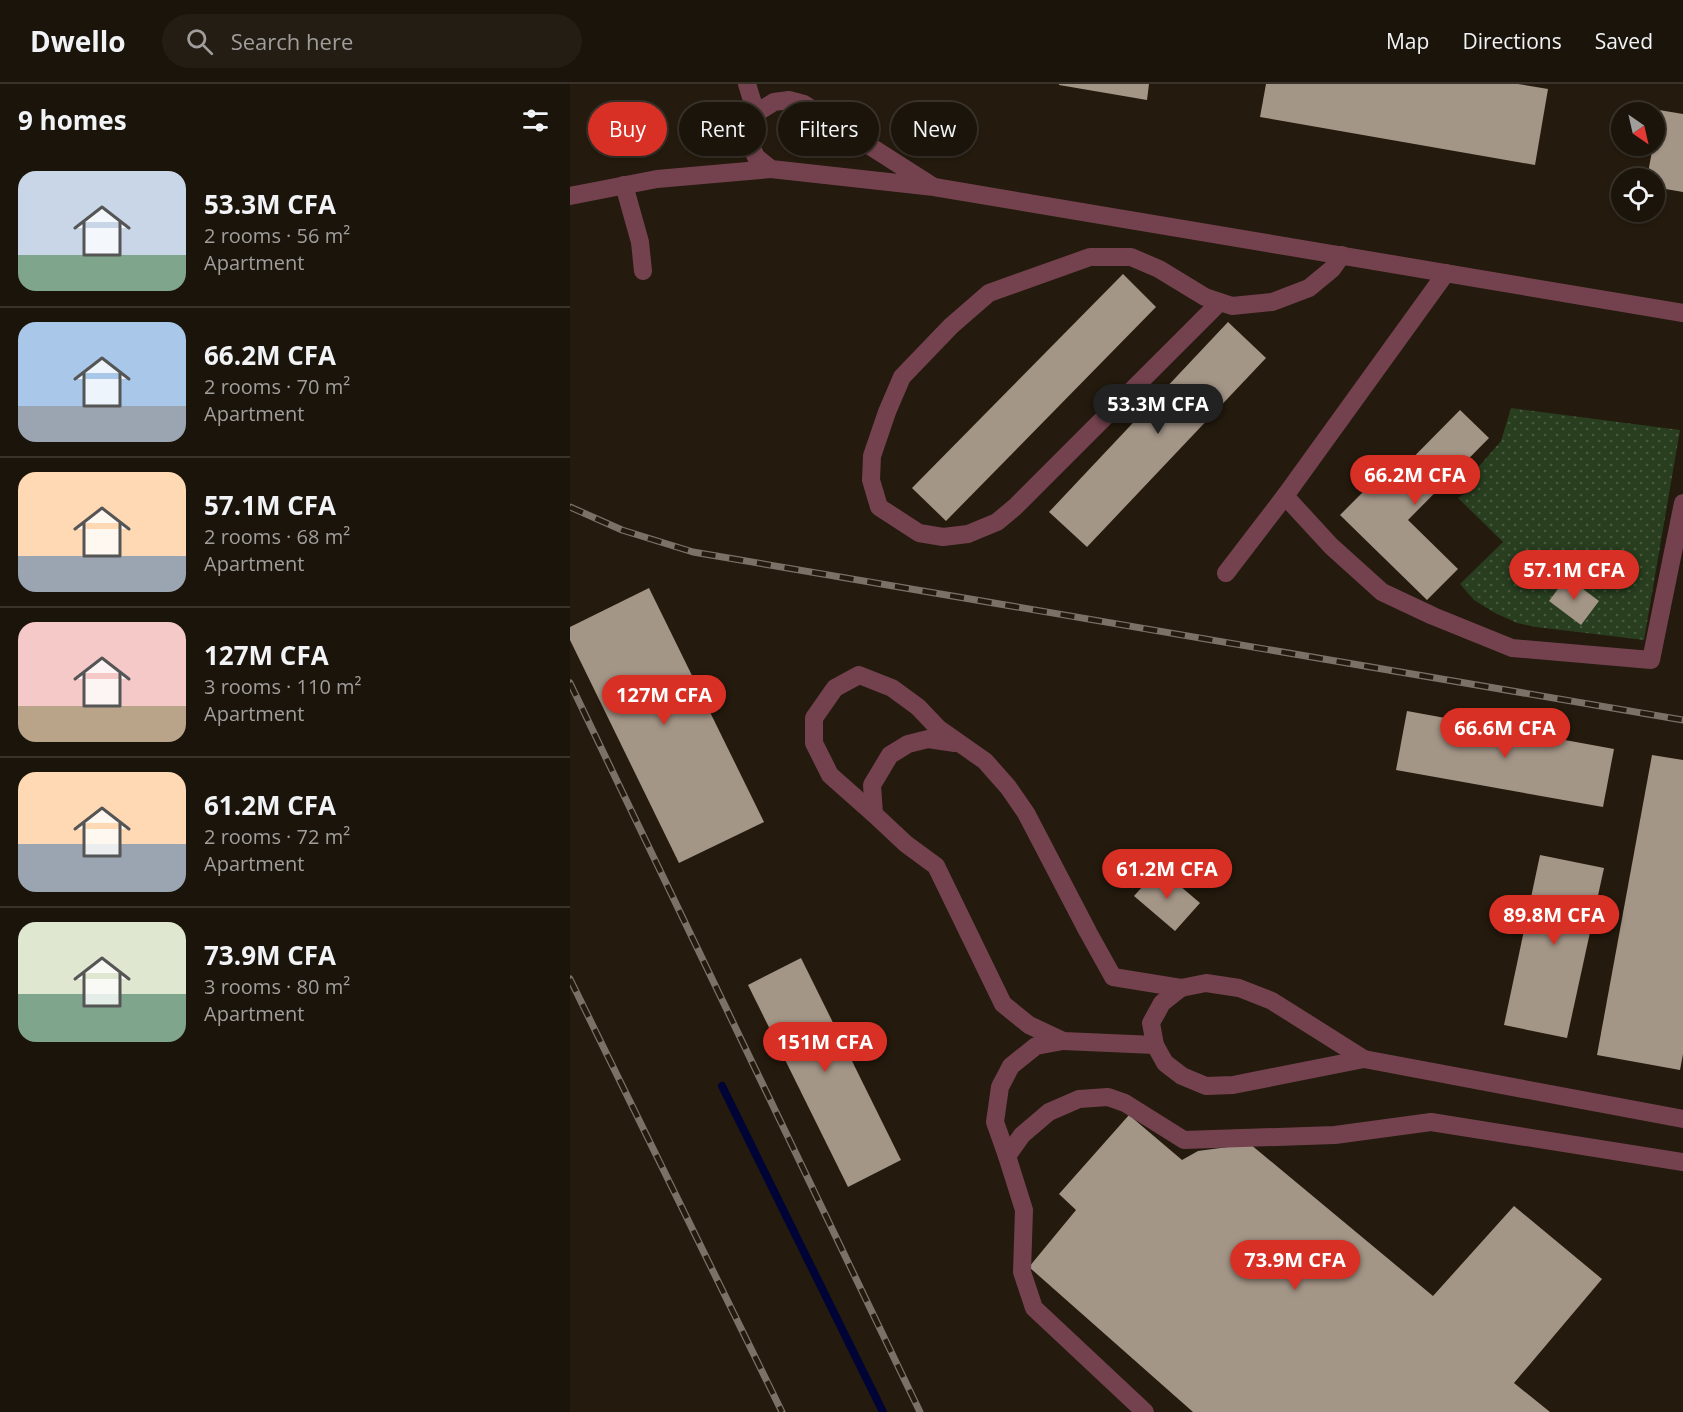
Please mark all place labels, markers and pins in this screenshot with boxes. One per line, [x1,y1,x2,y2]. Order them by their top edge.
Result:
pin: 53.3M CFA [1089,384,1227,435]
pin: 66.2M CFA [1346,455,1484,506]
pin: 57.1M CFA [1505,550,1643,601]
pin: 127M CFA [602,675,726,726]
pin: 66.6M CFA [1436,708,1574,759]
pin: 61.2M CFA [1098,849,1236,900]
pin: 89.8M CFA [1485,895,1623,946]
pin: 151M CFA [763,1022,887,1073]
pin: 73.9M CFA [1226,1240,1364,1291]

